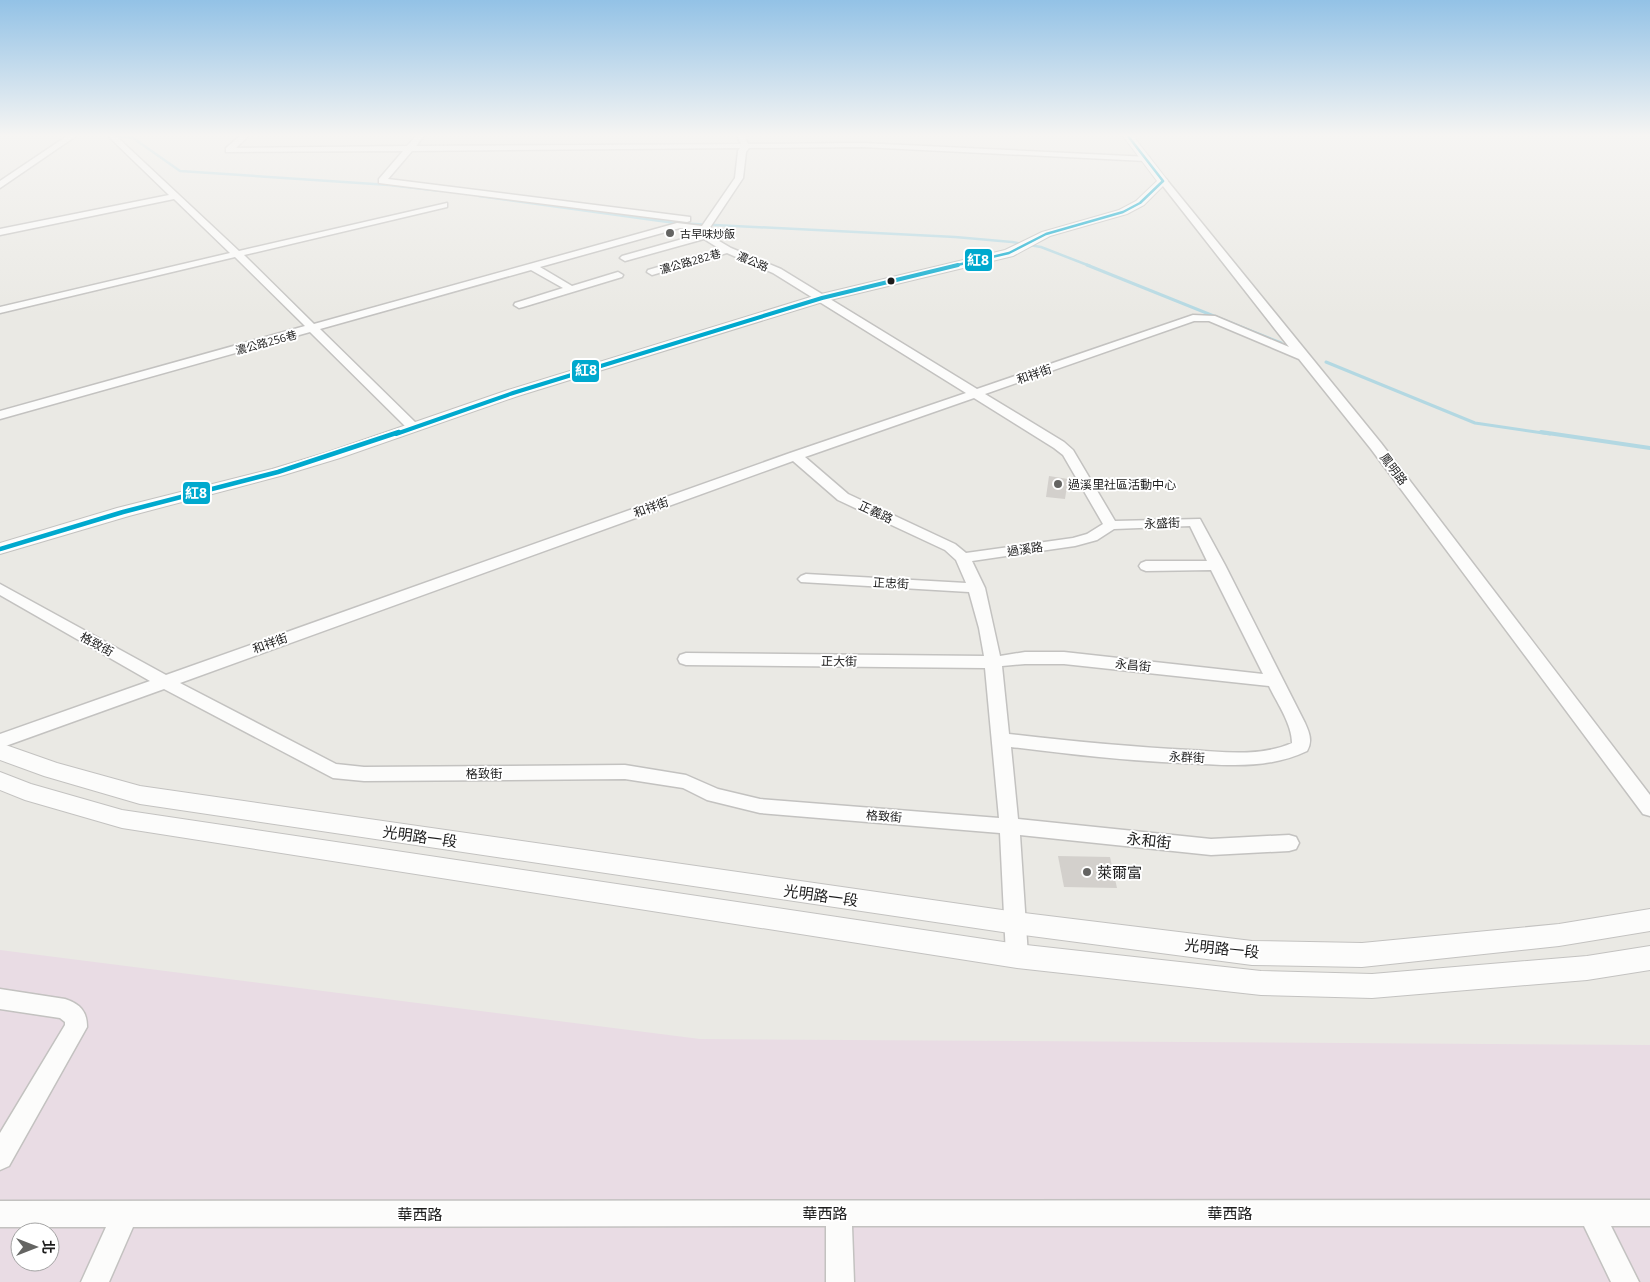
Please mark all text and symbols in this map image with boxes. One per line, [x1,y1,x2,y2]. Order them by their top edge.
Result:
place label: 古早味炒飯 [680,226,735,241]
marker: 古早味炒飯 [664,227,676,239]
street label: 濃公路282巷 [658,245,722,277]
street label: 濃公路 [735,248,771,274]
line badge: 紅8 [964,248,993,272]
text: 紅8 [967,250,989,269]
unlabelled marker [886,276,896,286]
street label: 濃公路256巷 [234,327,298,357]
line badge: 紅8 [571,359,600,383]
text: 紅8 [575,360,597,379]
street label: 和祥街 [1014,360,1054,388]
street label: 鳳明路 [1376,450,1412,488]
place label: 過溪里社區活動中心 [1068,476,1176,493]
marker: 過溪里社區活動中心 [1052,478,1064,490]
line badge: 紅8 [182,481,211,505]
text: 紅8 [185,483,207,502]
street label: 和祥街 [631,493,671,521]
street label: 正義路 [856,497,896,527]
street label: 永盛街 [1144,514,1180,532]
street label: 過溪路 [1006,538,1044,560]
street label: 正忠街 [873,574,909,592]
street label: 格致街 [77,628,117,660]
street label: 和祥街 [250,629,290,657]
street label: 正大街 [821,652,857,670]
street label: 永昌街 [1114,655,1152,675]
street label: 永群街 [1169,748,1205,766]
street label: 格致街 [466,765,502,782]
street label: 格致街 [865,806,903,826]
street label: 光明路一段 [381,821,459,851]
street label: 永和街 [1126,828,1172,852]
place label: 萊爾富 [1097,862,1142,882]
marker: 萊爾富 [1081,866,1093,878]
street label: 光明路一段 [782,880,860,910]
street label: 光明路一段 [1184,934,1260,962]
street label: 華西路 [802,1203,848,1223]
street label: 華西路 [1207,1203,1253,1223]
street label: 華西路 [397,1204,443,1224]
north arrow [10,1222,60,1272]
text: 北 [39,1240,58,1254]

